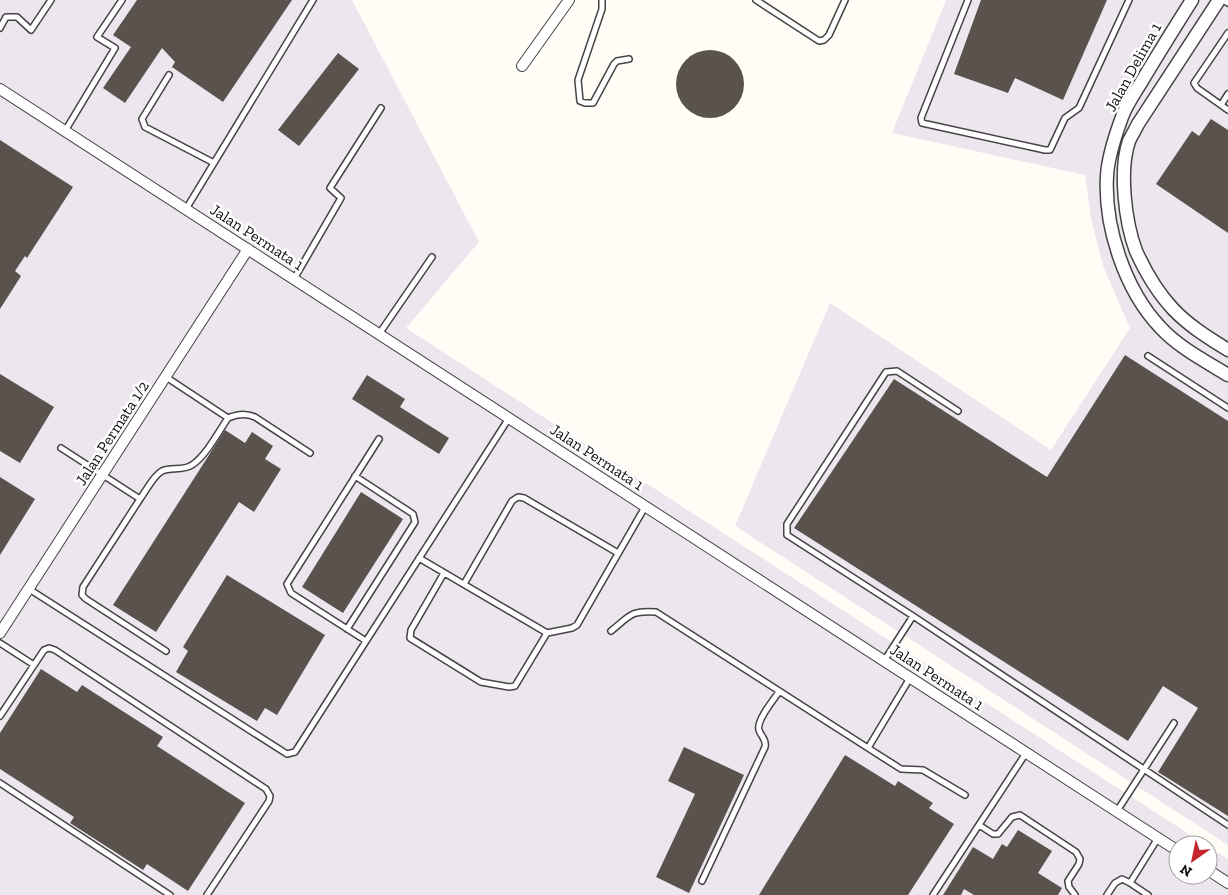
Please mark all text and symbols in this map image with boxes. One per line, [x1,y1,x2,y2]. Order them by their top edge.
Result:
street label: Jalan Delima 1 [1101,19,1165,115]
street label: Jalan Permata 1 [207,200,307,274]
street label: Jalan Permata 1/2 [71,377,153,489]
street label: Jalan Permata 1 [547,420,647,494]
street label: Jalan Permata 1 [887,640,987,714]
north arrow [1168,835,1218,885]
text: N [1177,860,1195,881]

